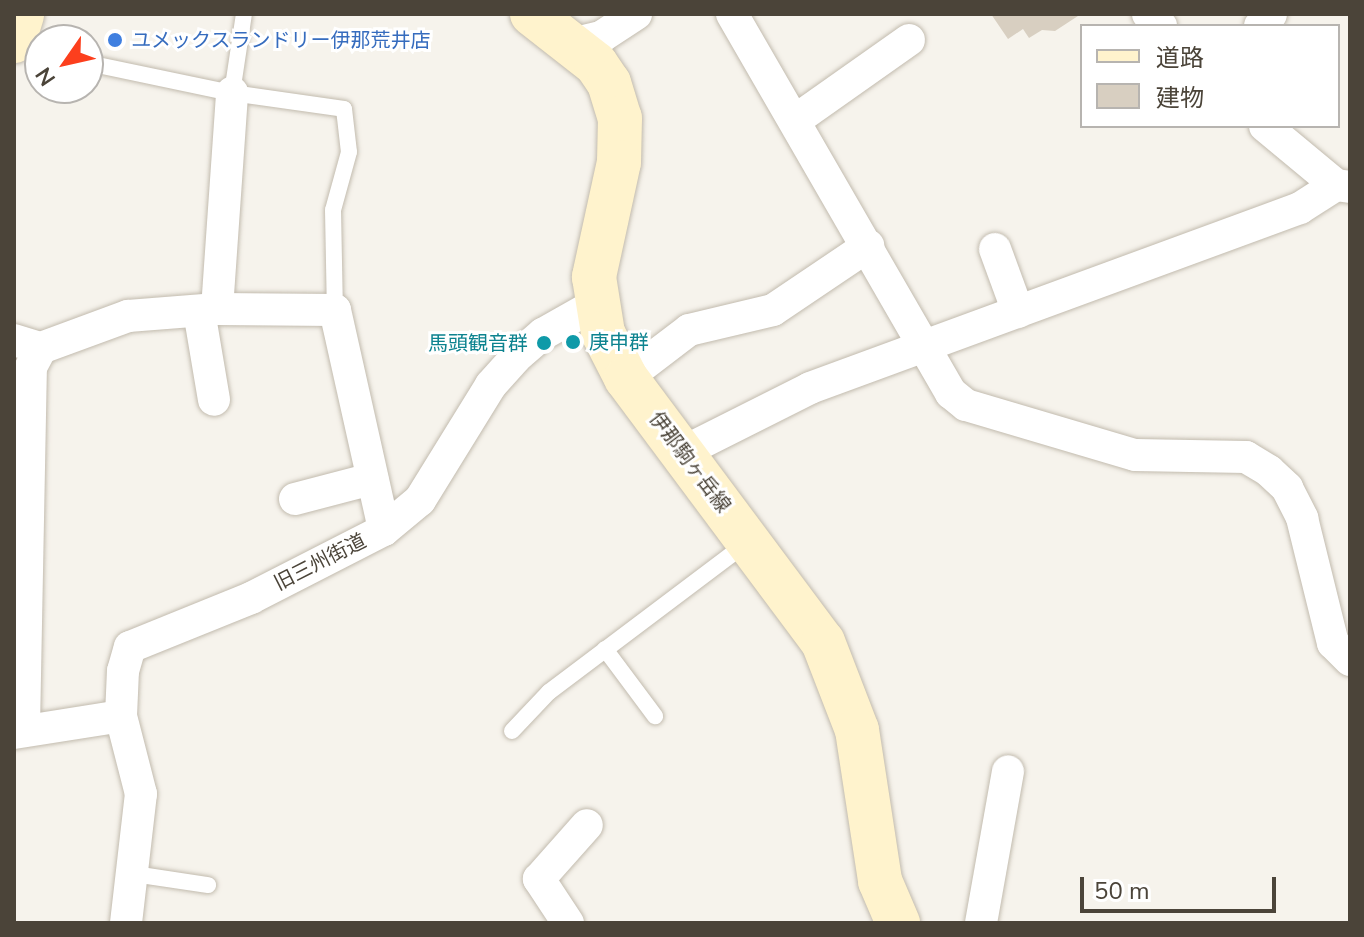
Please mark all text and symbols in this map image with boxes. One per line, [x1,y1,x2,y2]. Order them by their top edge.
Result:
north arrow [24,24,104,104]
legend [1080,24,1340,128]
place label: ユメックスランドリー伊那荒井店 [131,28,431,52]
marker: ユメックスランドリー伊那荒井店 [106,31,124,49]
text: 道路 [1156,42,1204,74]
text: N [29,61,63,92]
text: 建物 [1156,82,1204,114]
place label: 庚申群 [589,330,649,354]
place label: 馬頭観音群 [428,331,528,355]
marker: 庚申群 [564,333,582,351]
marker: 馬頭観音群 [535,334,553,352]
street label: 伊那駒ヶ岳線 [644,407,736,517]
street label: 旧三州街道 [270,529,370,595]
scale bar [1084,861,1280,911]
text: 50 m [1094,875,1150,907]

